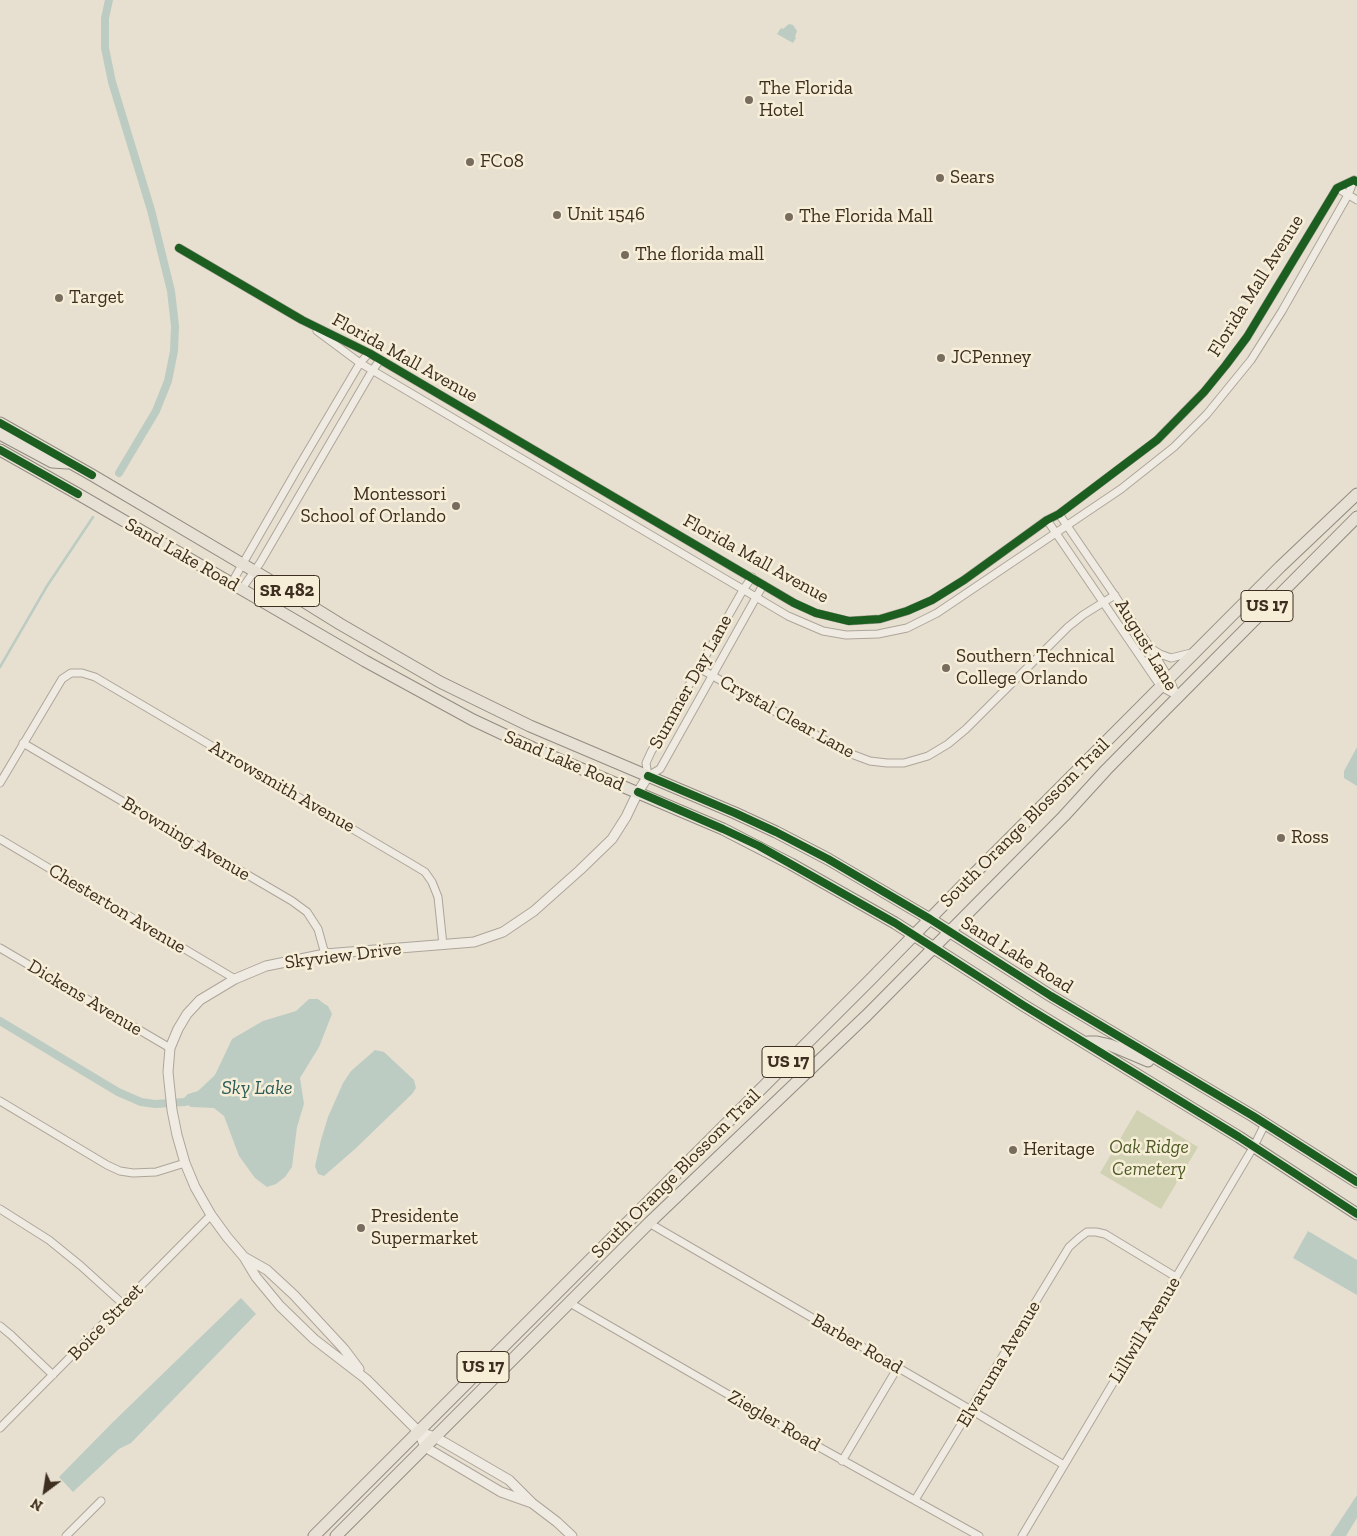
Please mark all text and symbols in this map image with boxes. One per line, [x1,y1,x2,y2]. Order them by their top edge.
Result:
place label: The Florida Hotel [759,78,853,122]
marker: The Florida Hotel [743,94,755,106]
place label: FC08 [480,151,524,173]
marker: FC08 [464,156,476,168]
place label: Sears [950,167,995,189]
marker: Sears [934,172,946,184]
place label: Unit 1546 [567,204,645,226]
place label: The Florida Mall [799,206,933,228]
marker: Unit 1546 [551,209,563,221]
marker: The Florida Mall [783,211,795,223]
street label: Florida Mall Avenue [1203,211,1309,361]
place label: The florida mall [635,244,764,266]
marker: The florida mall [619,249,631,261]
place label: Target [69,287,124,309]
marker: Target [53,292,65,304]
street label: Florida Mall Avenue [328,309,482,407]
place label: JCPenney [951,347,1031,369]
marker: JCPenney [935,352,947,364]
place label: Montessori School of Orlando [300,484,446,528]
marker: Montessori School of Orlando [450,500,462,512]
street label: Florida Mall Avenue [679,510,833,608]
street label: Sand Lake Road [121,513,243,597]
road number: SR 482 [254,576,320,606]
road number: US 17 [1241,590,1293,622]
street label: August Lane [1110,595,1182,695]
street label: Summer Day Lane [645,611,737,753]
place label: Southern Technical College Orlando [956,646,1114,690]
marker: Southern Technical College Orlando [940,662,952,674]
street label: Crystal Clear Lane [716,670,858,764]
street label: Sand Lake Road [501,725,627,797]
street label: South Orange Blossom Trail [935,733,1115,913]
street label: Arrowsmith Avenue [205,736,359,838]
street label: Browning Avenue [118,792,254,886]
place label: Ross [1291,827,1329,849]
marker: Ross [1275,832,1287,844]
street label: Chesterton Avenue [44,859,190,959]
street label: Sand Lake Road [957,911,1077,999]
street label: Skyview Drive [284,938,402,974]
street label: Dickens Avenue [24,955,146,1041]
road number: US 17 [762,1046,814,1078]
water label: Sky Lake [221,1076,293,1100]
street label: South Orange Blossom Trail [586,1084,766,1264]
park label: Oak Ridge Cemetery [1109,1137,1189,1181]
place label: Heritage [1023,1139,1095,1161]
marker: Heritage [1007,1144,1019,1156]
place label: Presidente Supermarket [371,1206,478,1250]
marker: Presidente Supermarket [355,1222,367,1234]
street label: Lillwill Avenue [1104,1273,1186,1387]
street label: Boice Street [64,1279,148,1365]
street label: Elvaruma Avenue [952,1297,1046,1431]
street label: Barber Road [808,1309,906,1379]
road number: US 17 [457,1351,509,1382]
street label: Ziegler Road [724,1385,824,1457]
north arrow [20,1466,70,1516]
text: N [28,1494,46,1514]

